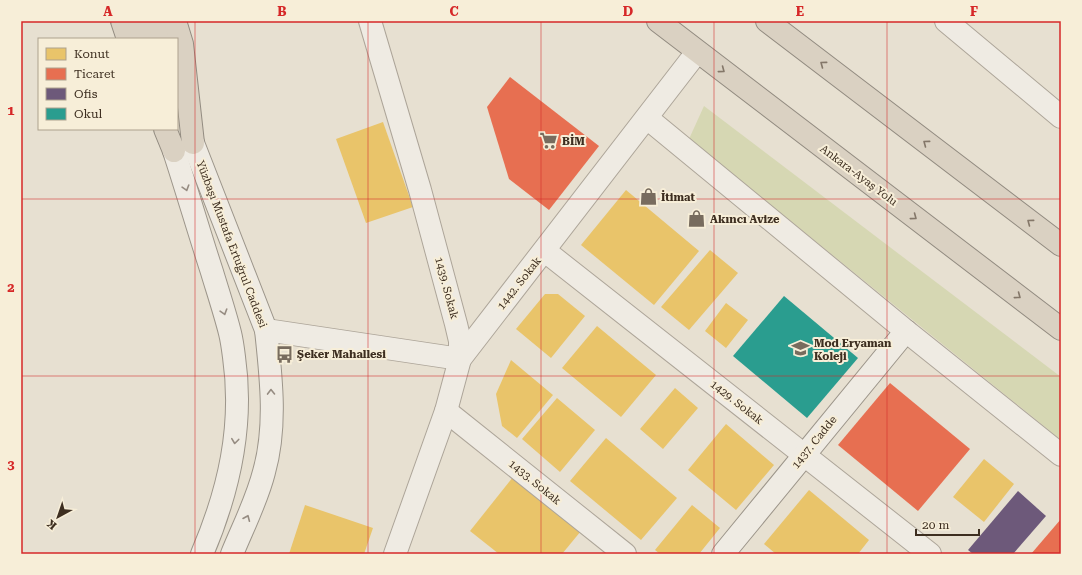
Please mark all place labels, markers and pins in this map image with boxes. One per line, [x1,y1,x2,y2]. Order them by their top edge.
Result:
supermarket icon: BİM [539,131,559,151]
place label: BİM [562,134,585,148]
shop icon: İtimat [638,187,658,207]
place label: İtimat [661,190,695,204]
shop icon: Akıncı Avize [687,209,707,229]
place label: Akıncı Avize [710,213,780,226]
place label: Mod Eryaman Koleji [814,337,892,363]
school or university icon: Mod Eryaman Koleji [791,339,811,359]
bus stop icon: Şeker Mahallesi [274,344,294,364]
place label: Şeker Mahallesi [297,348,386,361]

